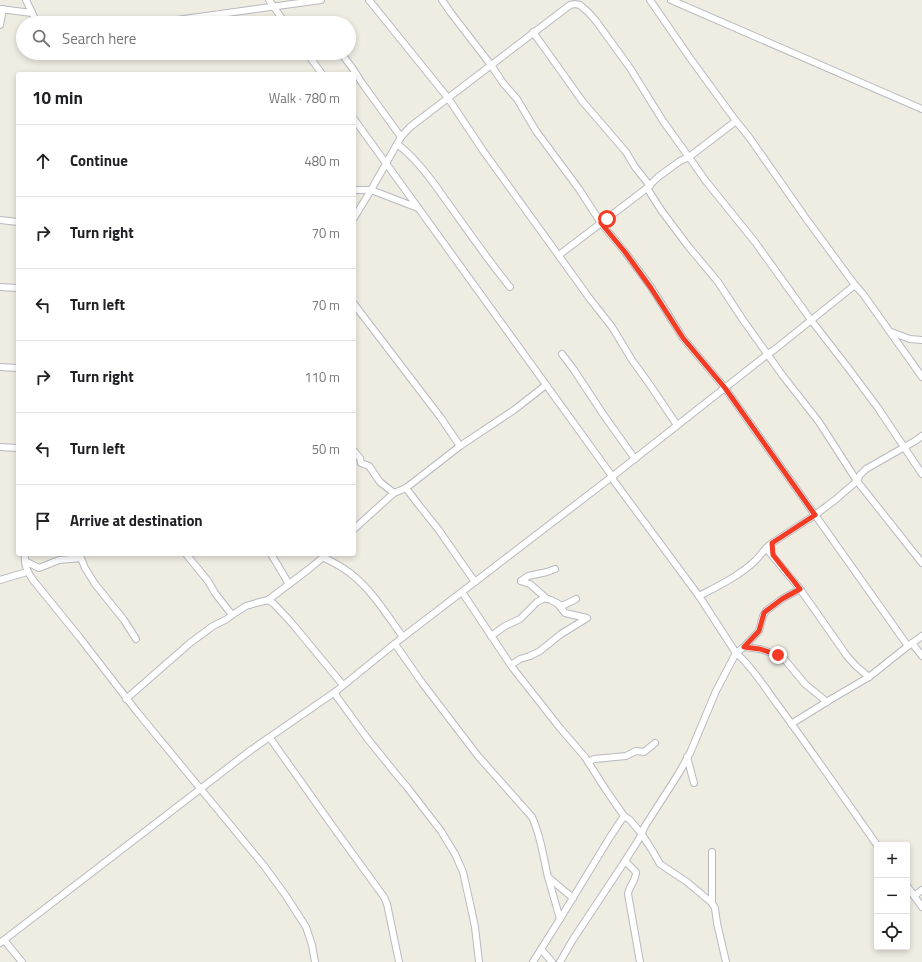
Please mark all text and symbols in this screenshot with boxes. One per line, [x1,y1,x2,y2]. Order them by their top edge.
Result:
search box [16,16,356,60]
icon: search [30,27,52,49]
text: Search here [62,27,136,50]
text: 10 min [32,85,83,111]
text: Walk · 780 m [269,88,340,108]
text: Continue [70,149,128,172]
icon: ahead [32,150,54,172]
text: 480 m [304,151,340,171]
route start [598,210,616,228]
text: Turn right [70,221,134,244]
icon: right [32,222,54,244]
text: 70 m [312,223,340,243]
text: Turn left [70,293,125,316]
icon: left [32,294,54,316]
text: 70 m [312,295,340,315]
text: Turn right [70,365,134,388]
icon: right [32,366,54,388]
text: 110 m [304,367,340,387]
text: Turn left [70,437,125,460]
icon: left [32,438,54,460]
text: 50 m [312,439,340,459]
text: Arrive at destination [70,509,203,532]
icon: arrive [32,510,54,532]
route end [769,646,787,664]
map controls [874,842,910,950]
button: + [874,842,910,878]
button: − [874,878,910,914]
button: locate [874,914,910,950]

